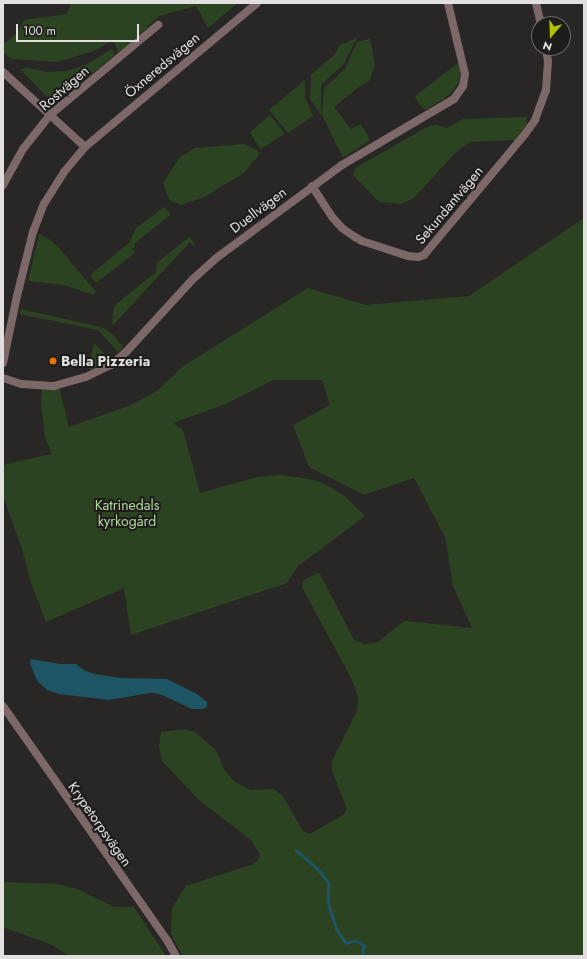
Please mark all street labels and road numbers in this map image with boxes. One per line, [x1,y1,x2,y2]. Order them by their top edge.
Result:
street label: Öxneredsvägen [121,29,203,101]
street label: Rostvägen [36,62,92,114]
street label: Sekundantvägen [412,163,486,247]
street label: Duellvägen [227,183,289,237]
street label: Krypetorpsvägen [65,778,135,870]

